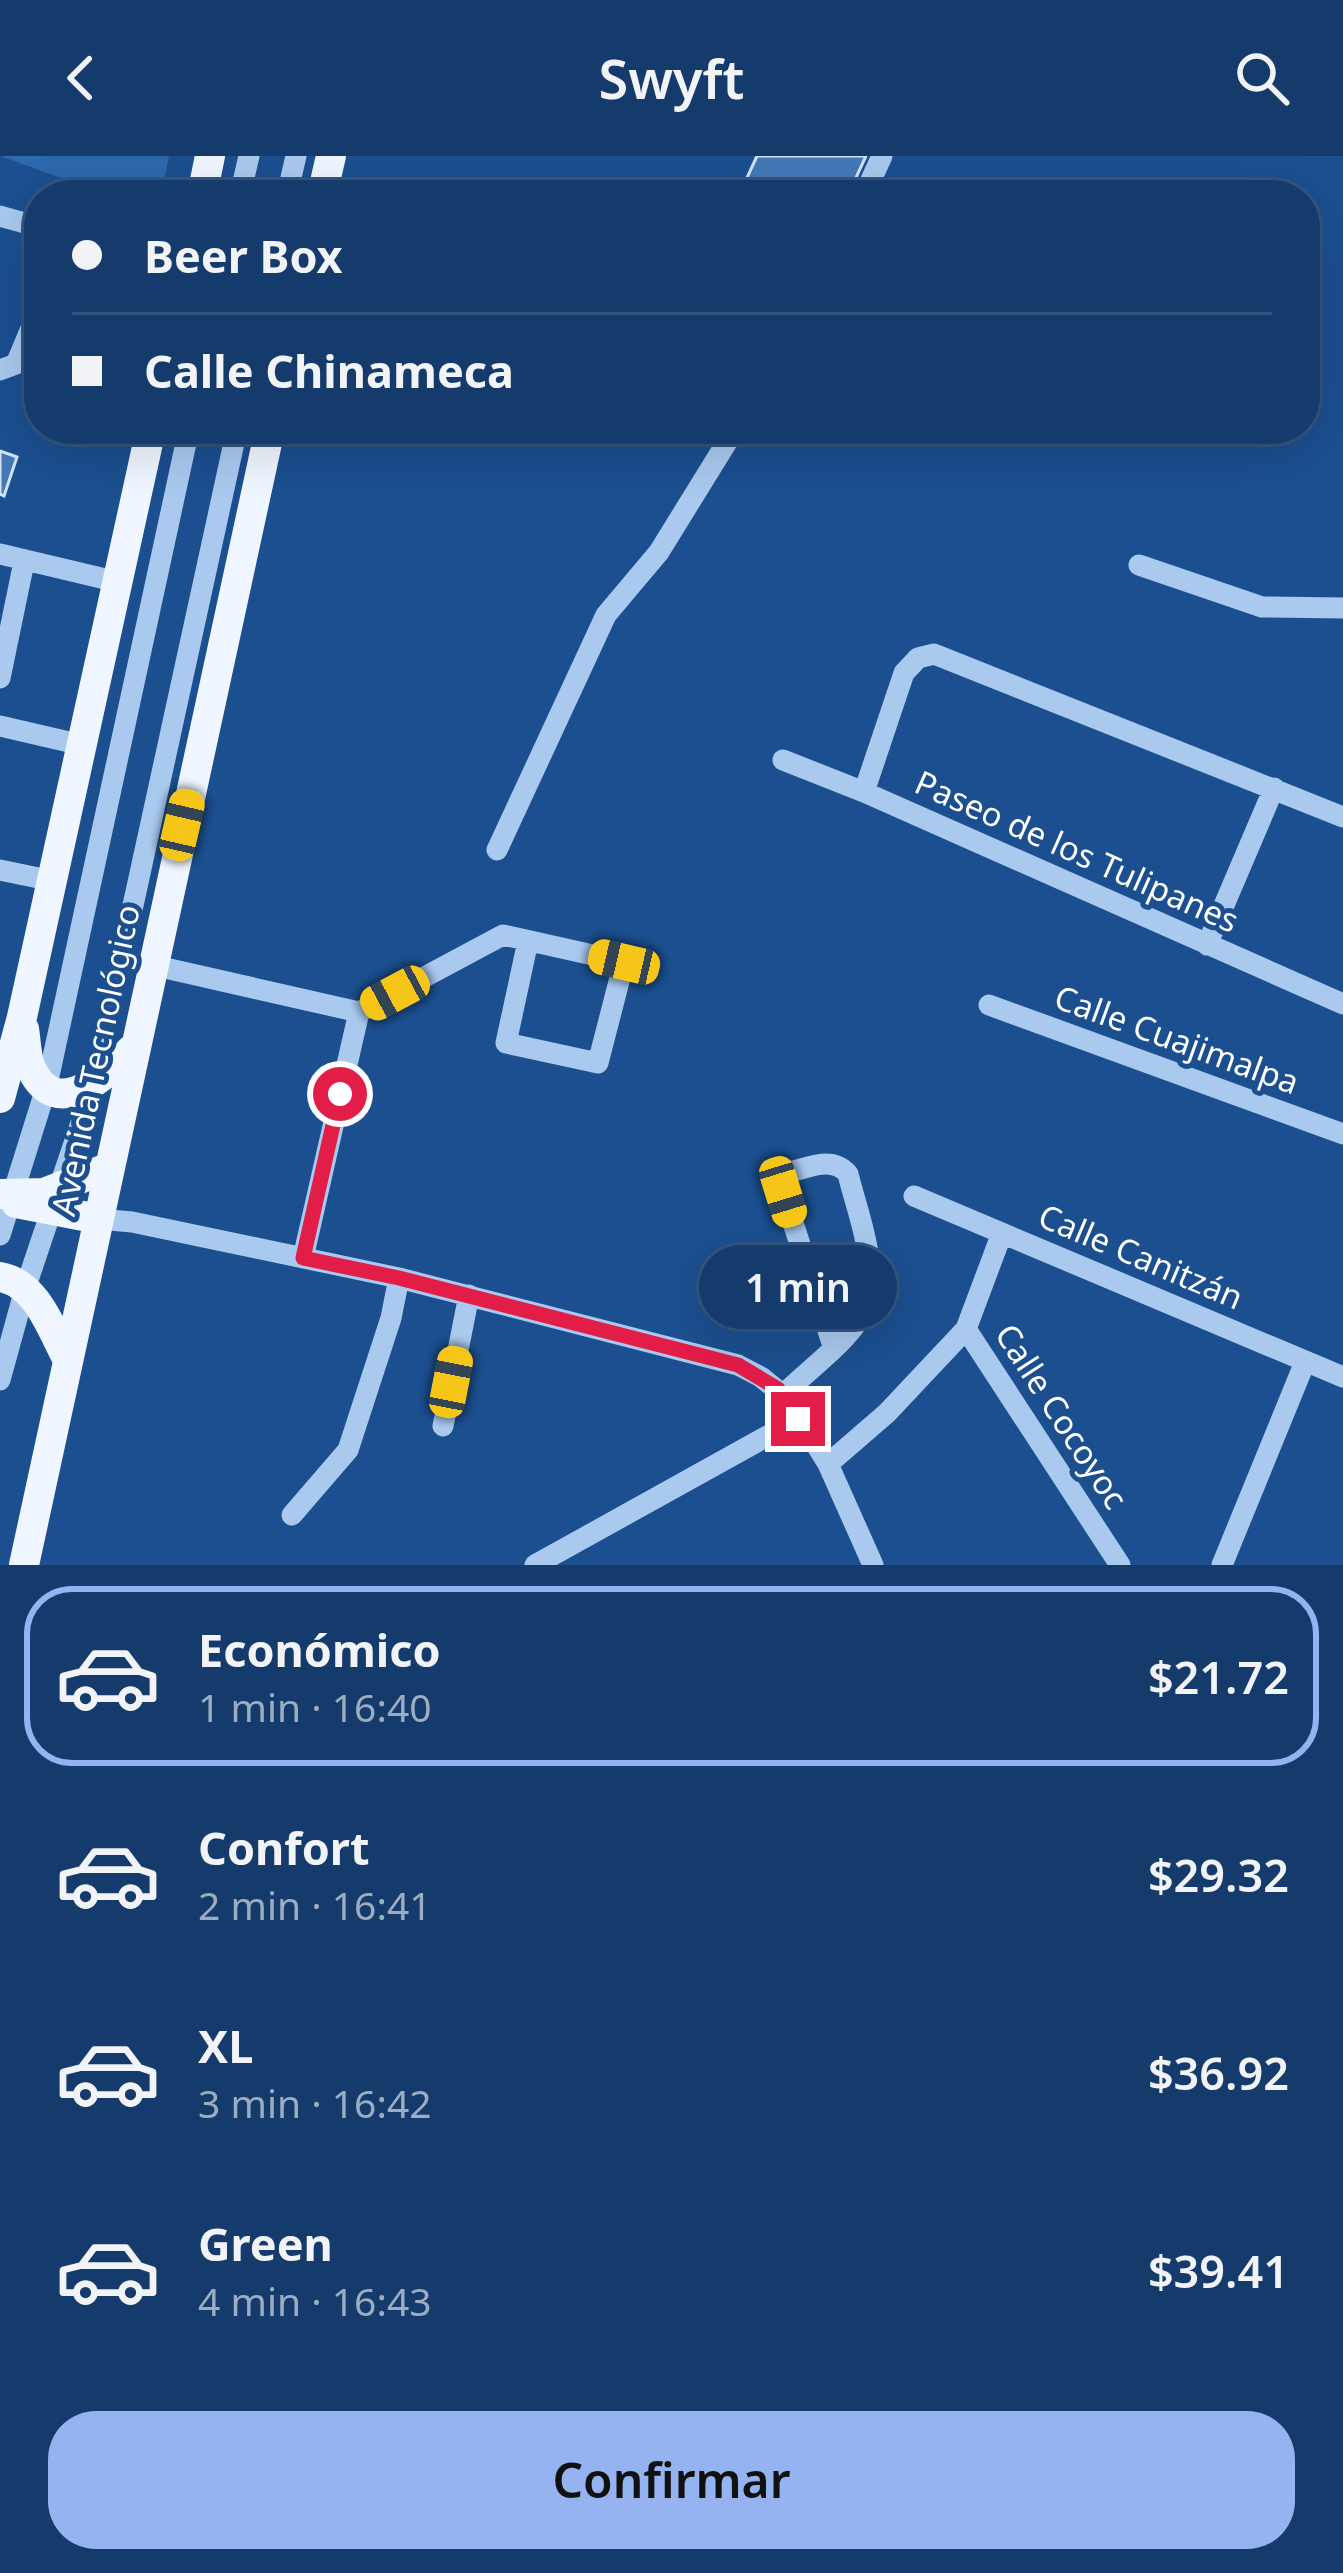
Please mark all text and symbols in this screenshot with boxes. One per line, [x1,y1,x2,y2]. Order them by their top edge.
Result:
text: Swyft [598,41,745,115]
icon: back [48,45,114,111]
icon: search [1229,45,1295,111]
text: Beer Box [144,225,343,286]
text: Calle Chinameca [144,340,514,401]
street label: Paseo de los Tulipanes [908,759,1246,943]
car [156,786,208,864]
street label: Avenida Tecnológico [40,900,150,1220]
car [585,936,663,988]
car [355,960,435,1026]
street label: Calle Cuajimalpa [1049,974,1305,1104]
route start [313,1067,367,1121]
car [755,1152,811,1232]
street label: Calle Canitzán [1032,1193,1250,1319]
callout: 1 min [699,1245,897,1329]
text: 1 min [745,1260,851,1313]
street label: Calle Cocoyoc [985,1315,1139,1517]
car [426,1343,476,1421]
route end [771,1392,825,1446]
text: Económico [198,1619,441,1680]
icon: car [54,1622,162,1730]
text: $21.72 [1148,1646,1289,1707]
text: 1 min · 16:40 [198,1680,432,1733]
text: Confort [198,1817,369,1878]
icon: car [54,1820,162,1928]
text: $29.32 [1148,1844,1289,1905]
text: 2 min · 16:41 [198,1878,432,1931]
text: XL [198,2015,253,2076]
icon: car [54,2018,162,2126]
text: $36.92 [1148,2042,1289,2103]
text: 3 min · 16:42 [198,2076,432,2129]
text: Green [198,2213,333,2274]
icon: car [54,2216,162,2324]
text: $39.41 [1148,2240,1289,2301]
text: 4 min · 16:43 [198,2274,432,2327]
button: Confirmar [48,2411,1295,2549]

